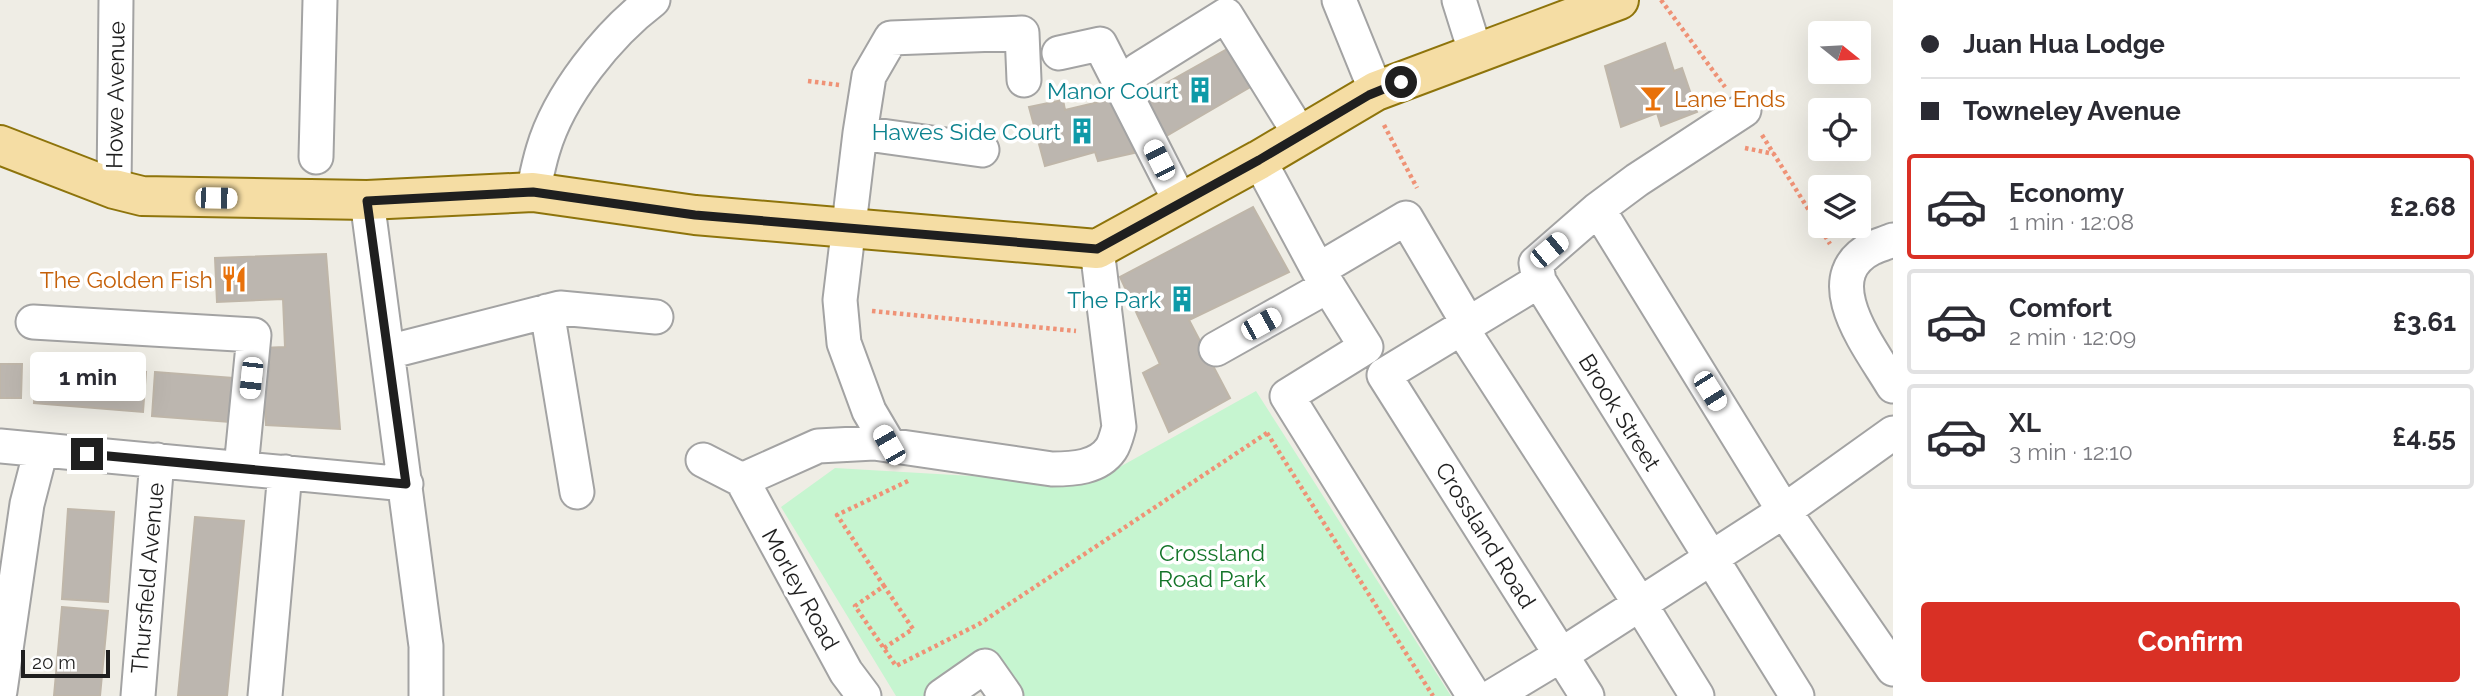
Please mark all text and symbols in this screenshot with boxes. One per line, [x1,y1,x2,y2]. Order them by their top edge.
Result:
street label: Howe Avenue [100,21,130,169]
north arrow [1808,21,1871,84]
map controls [1808,21,1871,238]
text: Juan Hua Lodge [1963,29,2165,59]
route start [1385,66,1417,98]
building icon: Manor Court [1185,75,1215,105]
place label: Manor Court [1047,77,1179,104]
bar icon: Lane Ends [1638,83,1668,113]
place label: Lane Ends [1674,85,1785,112]
text: Towneley Avenue [1963,96,2181,126]
button: locate [1808,98,1871,161]
building icon: Hawes Side Court [1067,116,1097,146]
place label: Hawes Side Court [872,118,1061,145]
car [1141,137,1178,183]
button: layers [1808,175,1871,238]
icon: car [1925,175,1988,238]
text: Economy [2009,178,2124,208]
car [195,187,238,209]
text: £2.68 [2390,192,2456,222]
text: 1 min · 12:08 [2009,208,2134,235]
car [1527,228,1572,272]
restaurant icon: The Golden Fish [219,264,249,294]
place label: The Golden Fish [40,266,213,293]
building icon: The Park [1167,284,1197,314]
place label: The Park [1067,286,1161,313]
icon: car [1925,290,1988,353]
text: Comfort [2009,293,2112,323]
car [1238,305,1285,343]
text: £3.61 [2393,307,2456,337]
text: 2 min · 12:09 [2009,323,2136,350]
street label: Brook Street [1574,349,1667,475]
callout: 1 min [29,352,145,402]
car [239,356,264,400]
text: 1 min [59,363,117,390]
car [1690,368,1731,414]
icon: car [1925,405,1988,468]
text: XL [2009,408,2041,438]
car [870,422,909,468]
text: £4.55 [2392,422,2456,452]
route end [71,438,103,470]
text: 3 min · 12:10 [2009,438,2133,465]
street label: Crossland Road [1430,457,1542,613]
street label: Thursfield Avenue [125,481,169,675]
street label: Morley Road [757,524,845,654]
park label: Crossland Road Park [1158,539,1266,592]
button: Confirm [1921,602,2460,682]
scale bar [21,647,110,679]
text: 20 m [32,651,76,673]

